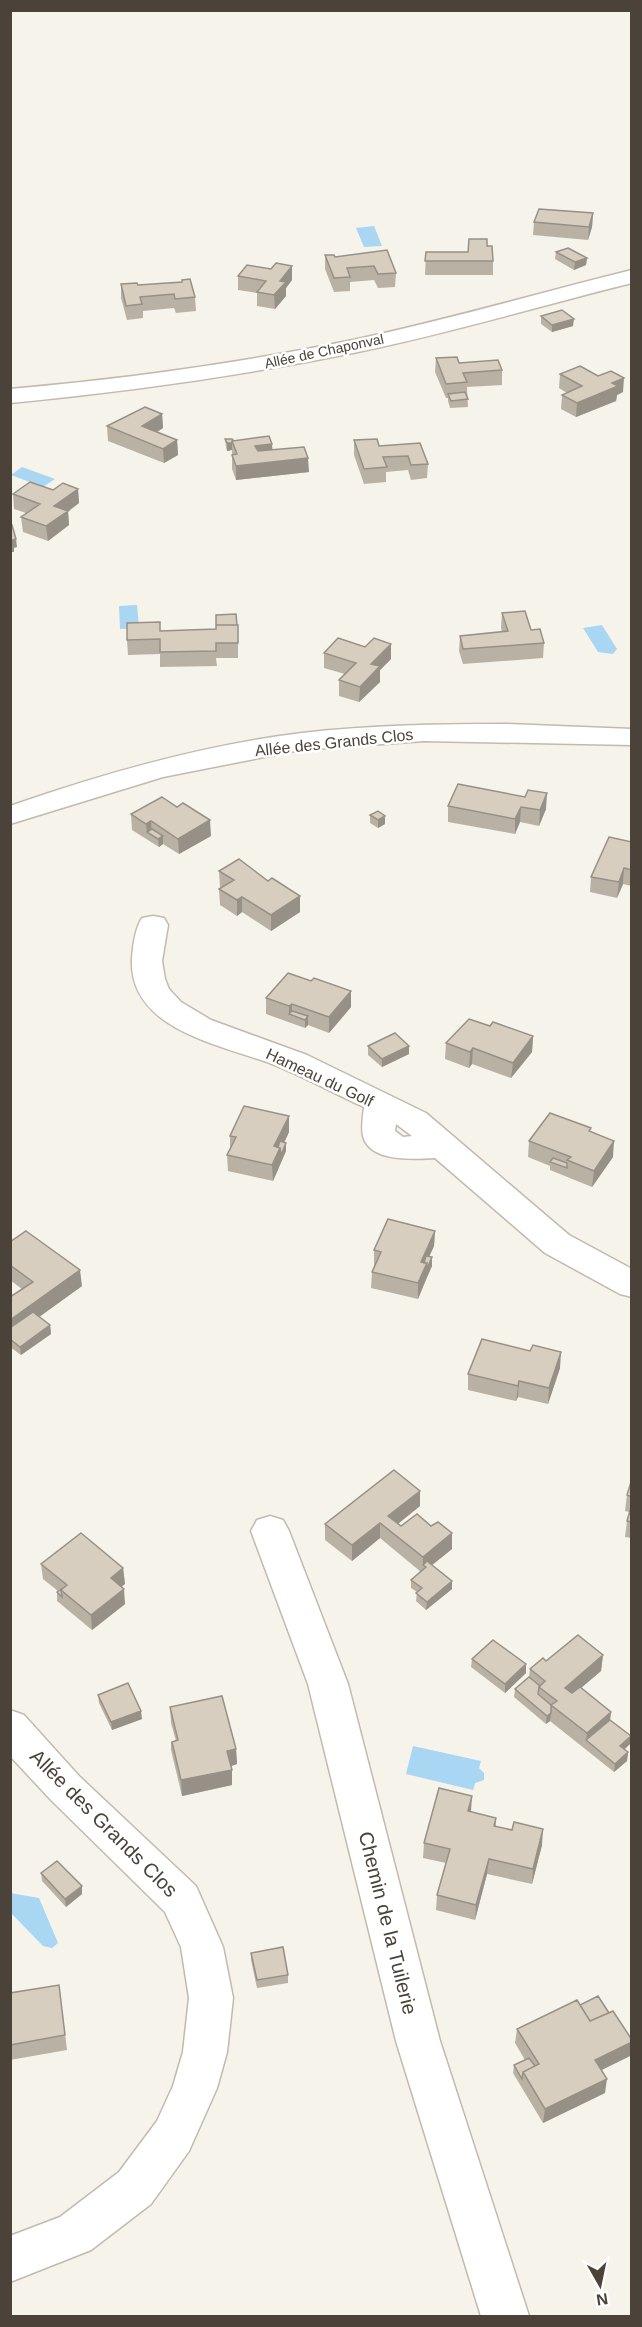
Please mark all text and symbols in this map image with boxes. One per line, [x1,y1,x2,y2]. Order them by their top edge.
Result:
street label: Allée de Chaponval [263,331,385,371]
street label: Allée des Grands Clos [254,726,414,759]
street label: Hameau du Golf [263,1045,377,1110]
street label: Allée des Grands Clos [26,1745,182,1901]
street label: Chemin de la Tuilerie [355,1829,421,2017]
north arrow [570,2255,630,2315]
text: N [595,2290,609,2309]

